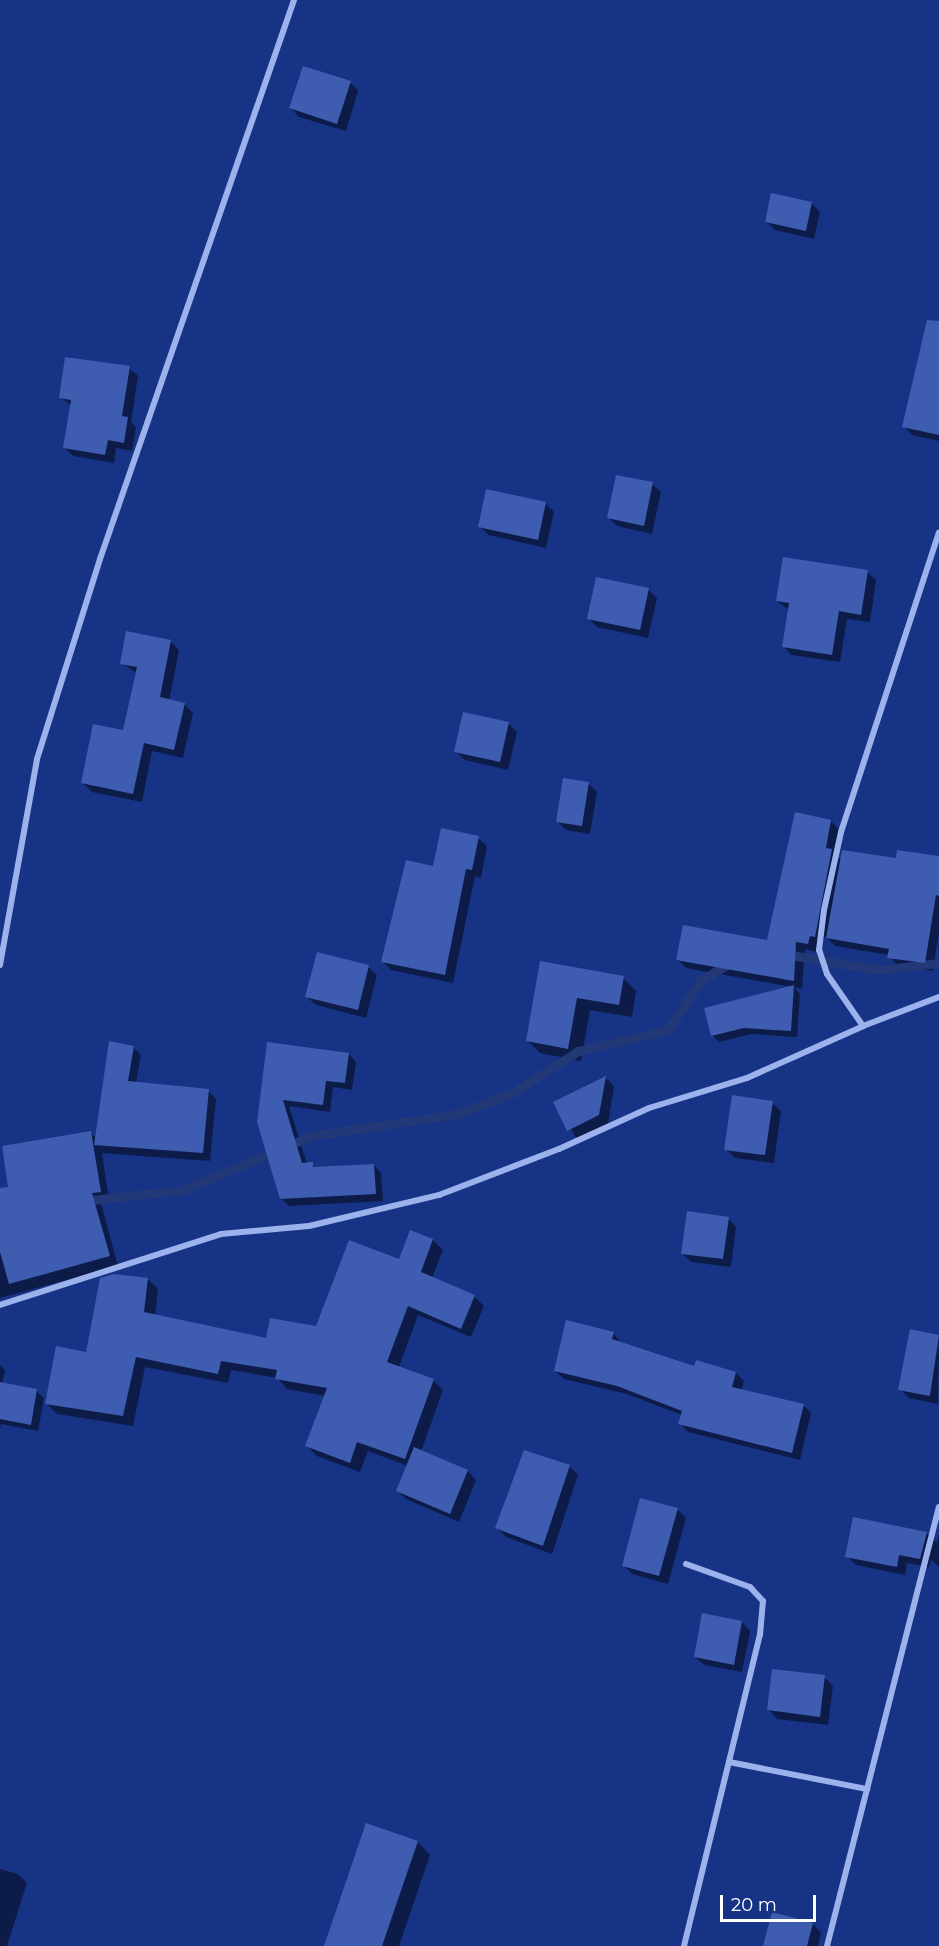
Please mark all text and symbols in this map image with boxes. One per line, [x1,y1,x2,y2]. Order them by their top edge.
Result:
scale bar [723,1883,819,1921]
text: 20 m [731,1894,777,1916]

